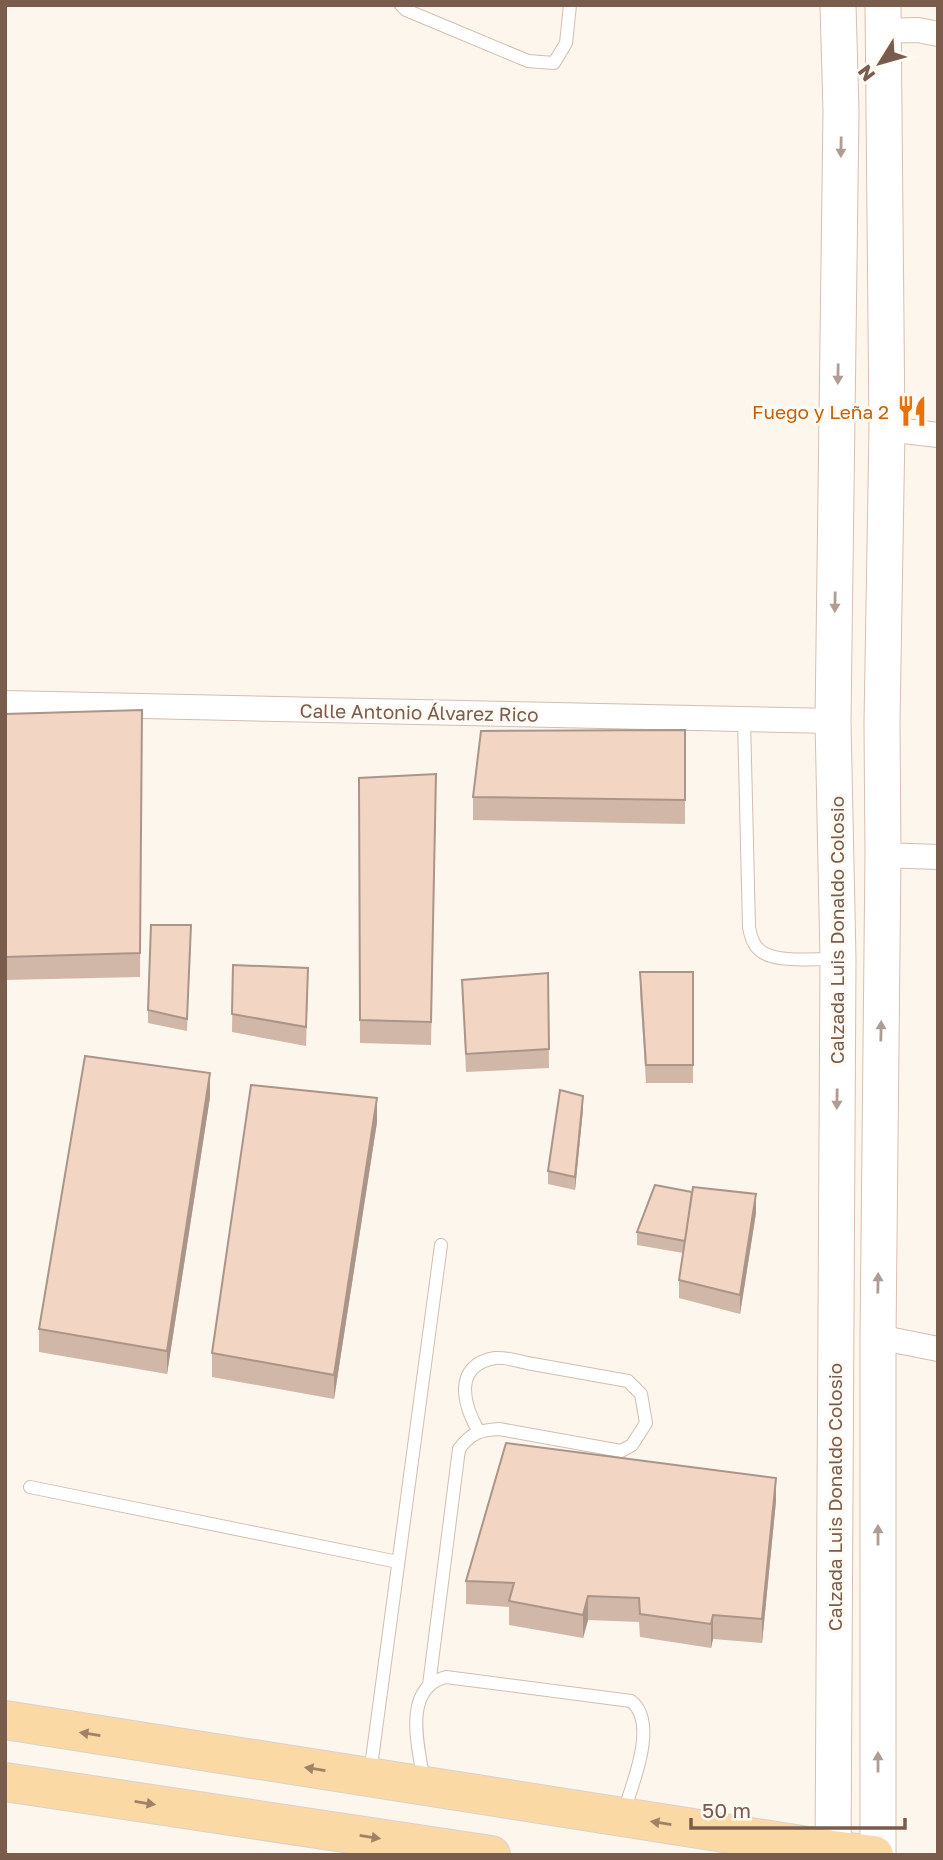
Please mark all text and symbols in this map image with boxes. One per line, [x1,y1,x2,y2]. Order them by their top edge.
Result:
north arrow [845,28,915,98]
text: N [852,61,880,86]
one-way arrow [835,136,846,158]
one-way arrow [832,364,844,386]
restaurant icon: Fuego y Leña 2 [895,394,929,428]
place label: Fuego y Leña 2 [752,400,889,423]
one-way arrow [829,591,841,613]
street label: Calle Antonio Álvarez Rico [299,698,539,726]
street label: Calzada Luis Donaldo Colosio [825,796,848,1064]
one-way arrow [875,1019,887,1041]
one-way arrow [831,1088,843,1110]
one-way arrow [872,1271,884,1293]
street label: Calzada Luis Donaldo Colosio [823,1363,846,1631]
one-way arrow [872,1523,884,1545]
one-way arrow [79,1728,101,1739]
one-way arrow [872,1751,884,1773]
one-way arrow [304,1763,326,1774]
scale bar [691,1786,904,1830]
text: 50 m [702,1797,751,1823]
one-way arrow [135,1798,157,1809]
one-way arrow [650,1817,672,1828]
one-way arrow [360,1831,382,1842]

